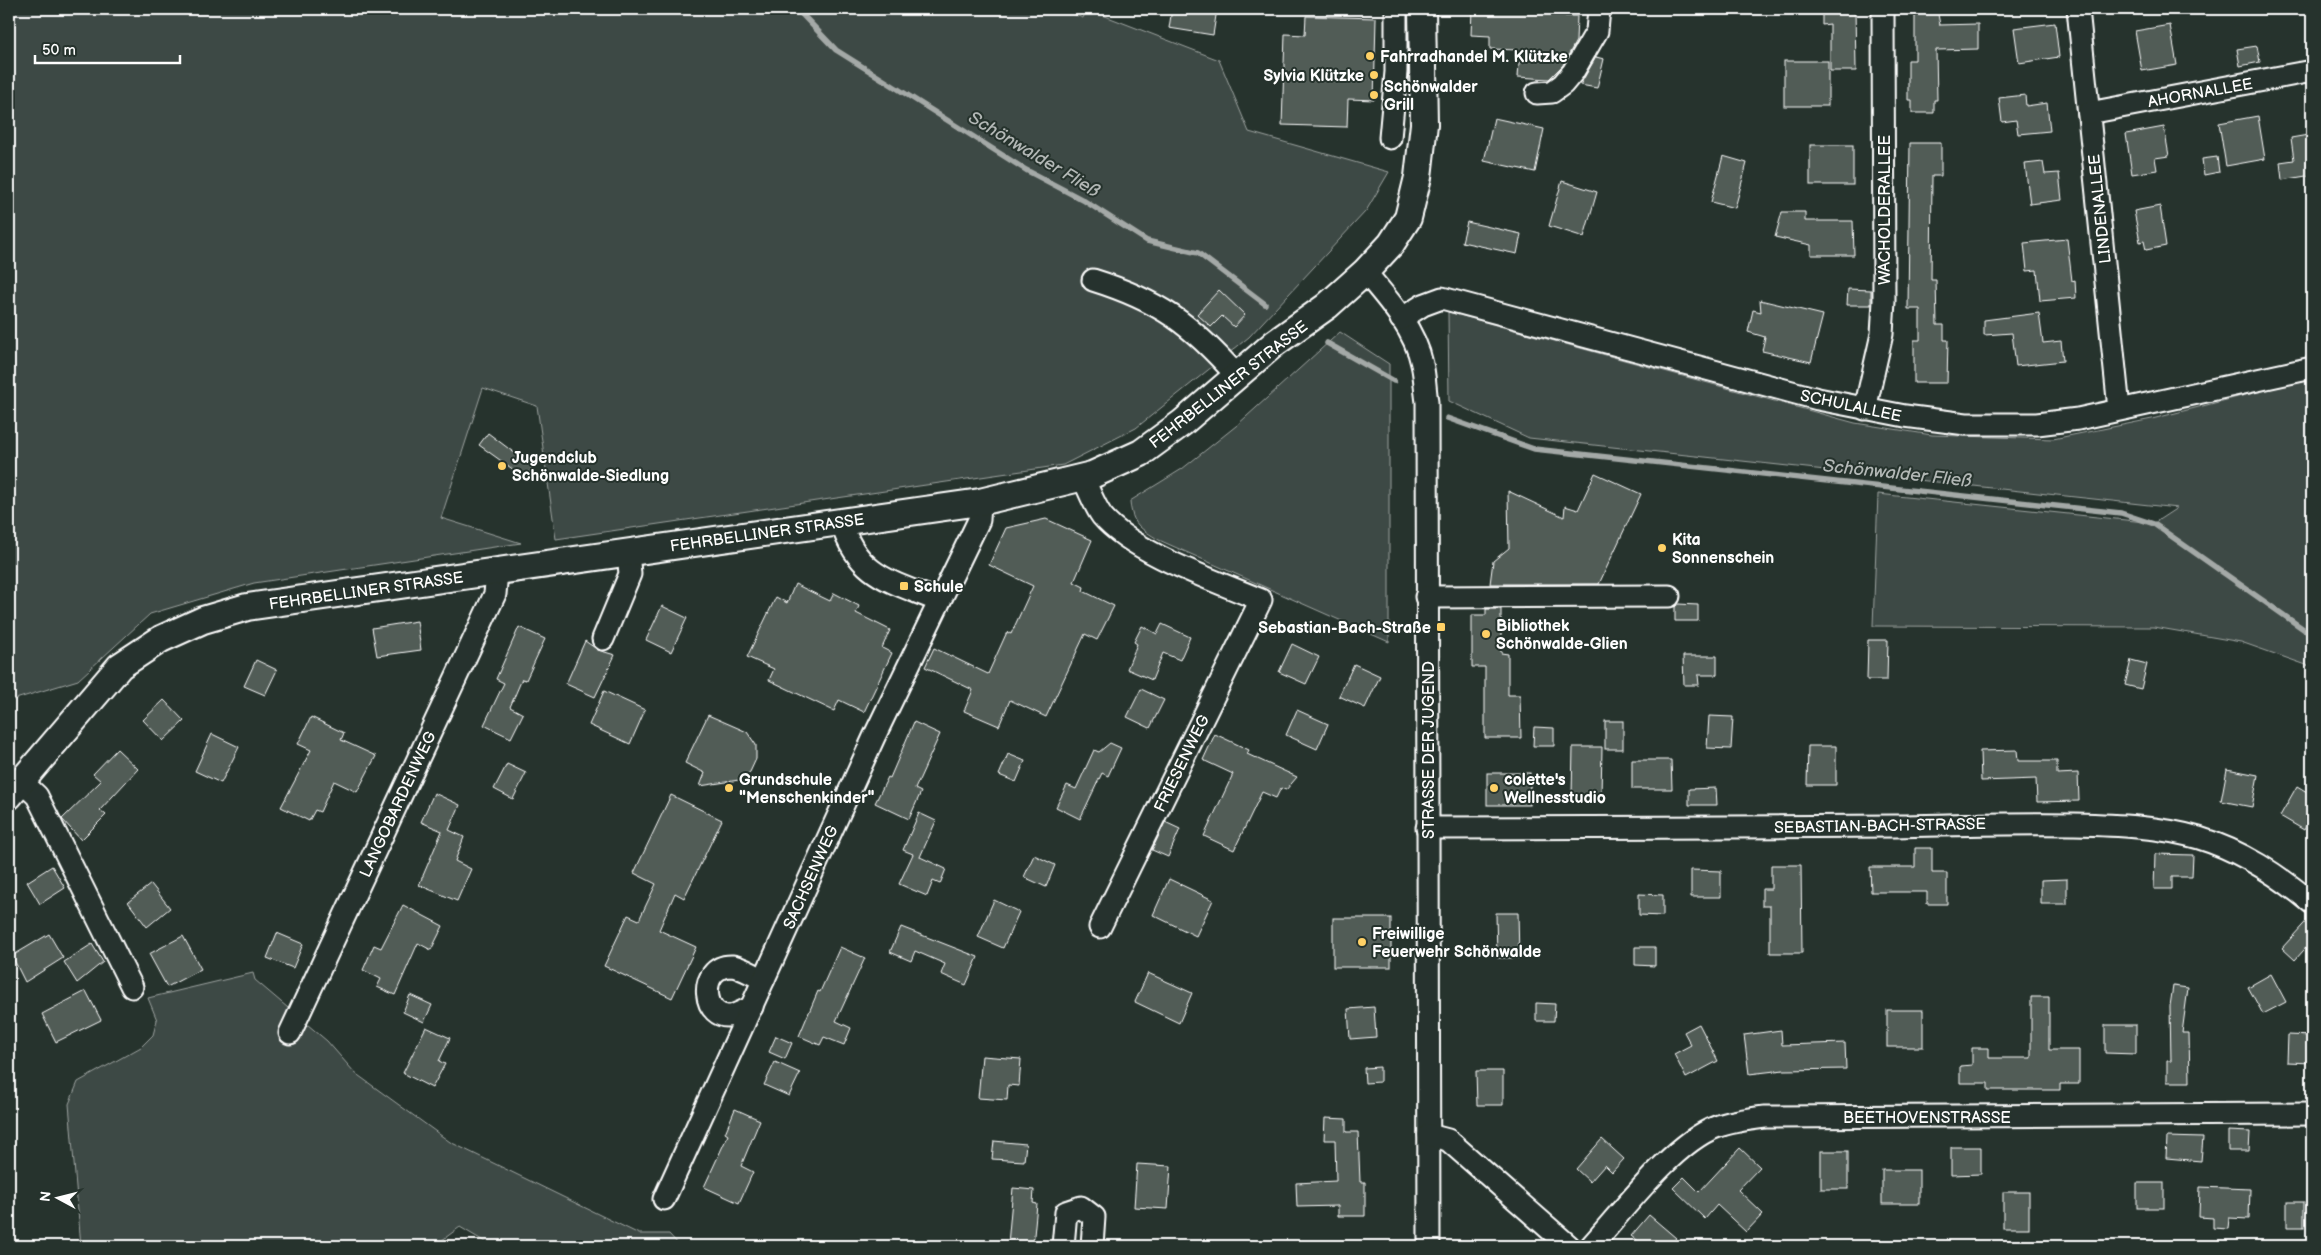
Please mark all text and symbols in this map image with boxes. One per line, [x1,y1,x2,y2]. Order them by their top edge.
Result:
scale bar [35,32,180,64]
text: 50 m [42,41,76,60]
place label: Fahrradhandel M. Klützke [1380,48,1568,67]
marker: Fahrradhandel M. Klützke [1364,50,1376,62]
place label: Sylvia Klützke [1264,67,1364,86]
marker: Sylvia Klützke [1368,69,1380,81]
street label: AHORNALLEE [2146,75,2254,112]
place label: Schönwalder Grill [1384,78,1478,115]
marker: Schönwalder Grill [1368,89,1380,101]
water label: Schönwalder Fließ [964,107,1104,202]
street label: WACHOLDERALLEE [1876,135,1895,285]
street label: LINDENALLEE [2085,153,2116,264]
street label: FEHRBELLINER STRASSE [1146,317,1312,453]
street label: SCHULALLEE [1798,386,1903,426]
place label: Jugendclub Schönwalde-Siedlung [512,449,669,486]
water label: Schönwalder Fließ [1822,455,1973,492]
marker: Jugendclub Schönwalde-Siedlung [496,460,508,472]
street label: FEHRBELLINER STRASSE [669,510,866,557]
place label: Kita Sonnenschein [1672,531,1774,568]
marker: Kita Sonnenschein [1656,542,1668,554]
street label: FEHRBELLINER STRASSE [268,568,465,615]
place label: Schule [914,578,963,597]
marker: Schule [898,580,910,592]
place label: Bibliothek Schönwalde-Glien [1496,617,1628,654]
place label: Sebastian-Bach-Straße [1258,619,1431,638]
marker: Sebastian-Bach-Straße [1435,621,1447,633]
marker: Bibliothek Schönwalde-Glien [1480,628,1492,640]
street label: STRASSE DER JUGEND [1420,661,1439,839]
street label: FRIESENWEG [1151,712,1214,815]
street label: LANGOBARDENWEG [356,729,440,881]
place label: Grundschule "Menschenkinder" [739,771,875,808]
place label: colette's Wellnesstudio [1504,771,1606,808]
marker: Grundschule "Menschenkinder" [723,782,735,794]
marker: colette's Wellnesstudio [1488,782,1500,794]
street label: SEBASTIAN-BACH-STRASSE [1774,815,1986,838]
street label: SACHSENWEG [780,823,843,932]
place label: Freiwillige Feuerwehr Schönwalde [1372,925,1541,962]
marker: Freiwillige Feuerwehr Schönwalde [1356,936,1368,948]
street label: BEETHOVENSTRASSE [1843,1109,2011,1128]
north arrow [32,1172,82,1222]
text: N [37,1190,55,1203]

